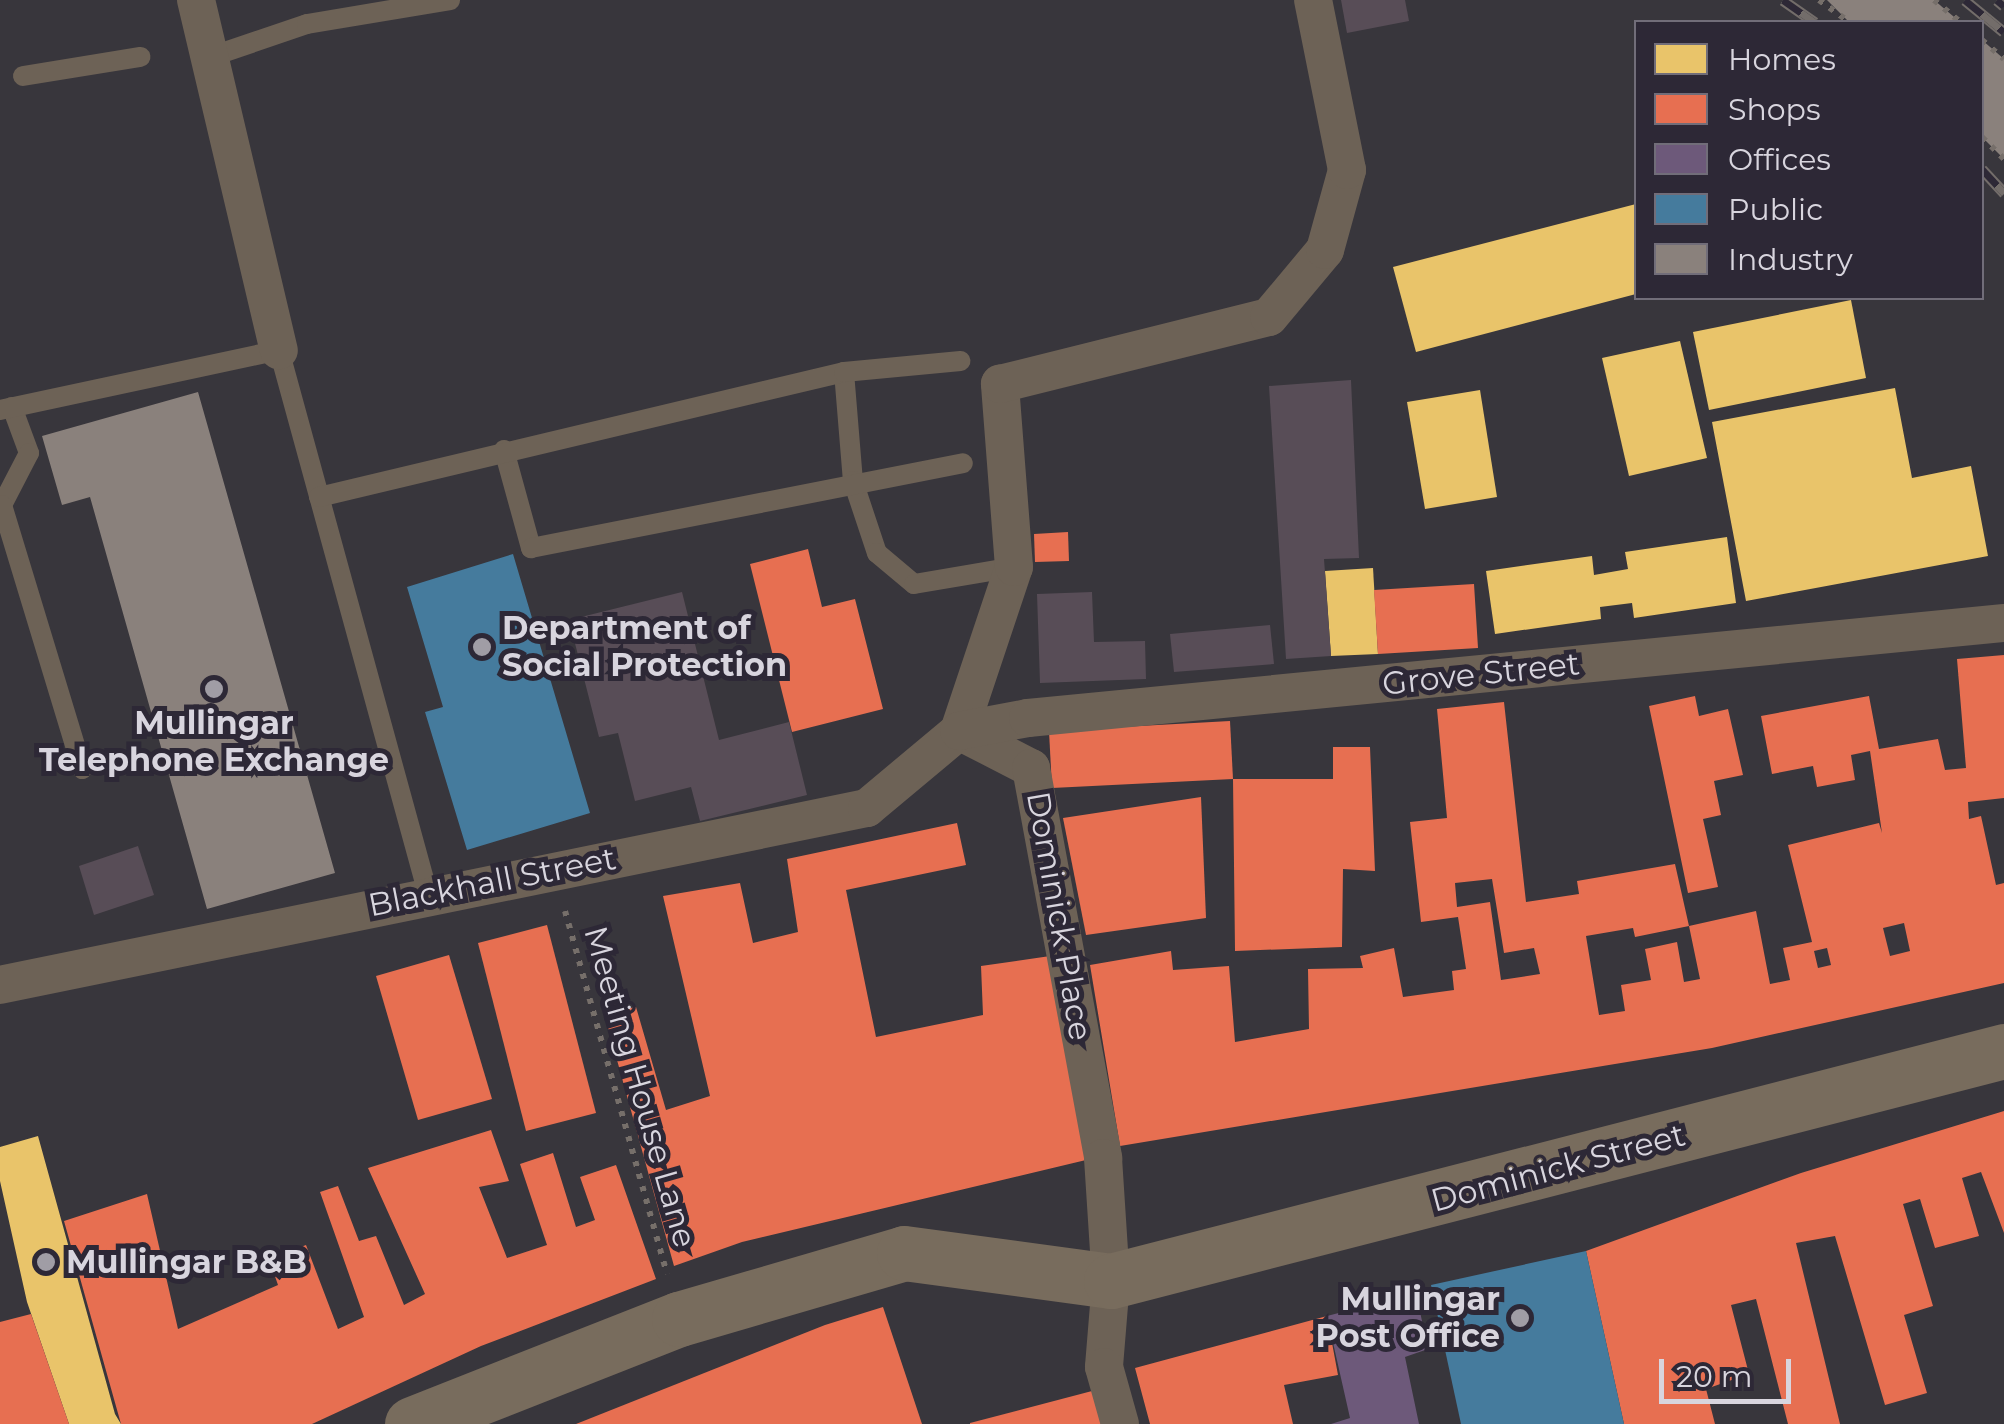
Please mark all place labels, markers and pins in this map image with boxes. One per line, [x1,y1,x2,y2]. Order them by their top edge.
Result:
place label: Department of Social Protection [502,610,787,685]
marker: Department of Social Protection [471,636,493,658]
marker: Mullingar Telephone Exchange [203,678,225,700]
place label: Mullingar Telephone Exchange [39,705,389,780]
place label: Mullingar B&B [66,1243,307,1281]
marker: Mullingar B&B [35,1251,57,1273]
place label: Mullingar Post Office [1316,1281,1500,1356]
marker: Mullingar Post Office [1509,1307,1531,1329]

